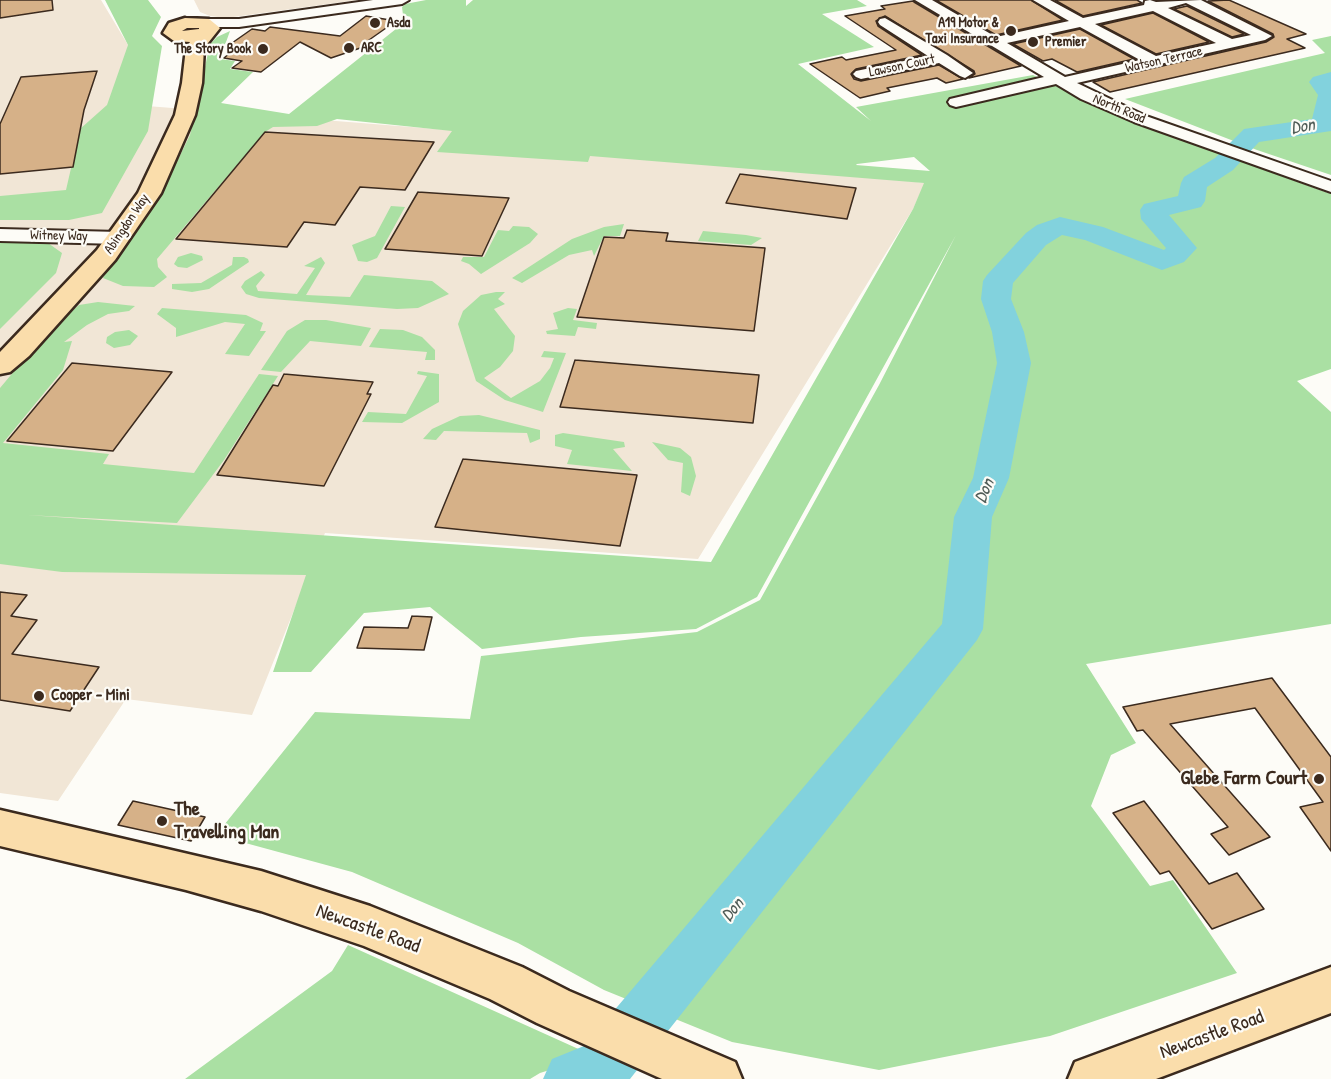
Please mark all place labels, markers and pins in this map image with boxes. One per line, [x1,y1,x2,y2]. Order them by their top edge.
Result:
place label: Asda [387,15,410,31]
place label: A19 Motor & Taxi Insurance [926,15,999,48]
marker: Asda [368,16,382,30]
marker: A19 Motor & Taxi Insurance [1004,24,1018,38]
place label: Premier [1045,34,1086,50]
marker: Premier [1026,35,1040,49]
place label: ARC [361,40,382,56]
place label: The Story Book [174,41,251,57]
marker: ARC [342,41,356,55]
marker: The Story Book [256,42,270,56]
place label: Cooper - Mini [51,686,130,706]
marker: Cooper - Mini [32,689,46,703]
place label: Glebe Farm Court [1180,767,1307,791]
marker: Glebe Farm Court [1312,772,1326,786]
place label: The Travelling Man [174,798,279,845]
marker: The Travelling Man [155,814,169,828]

